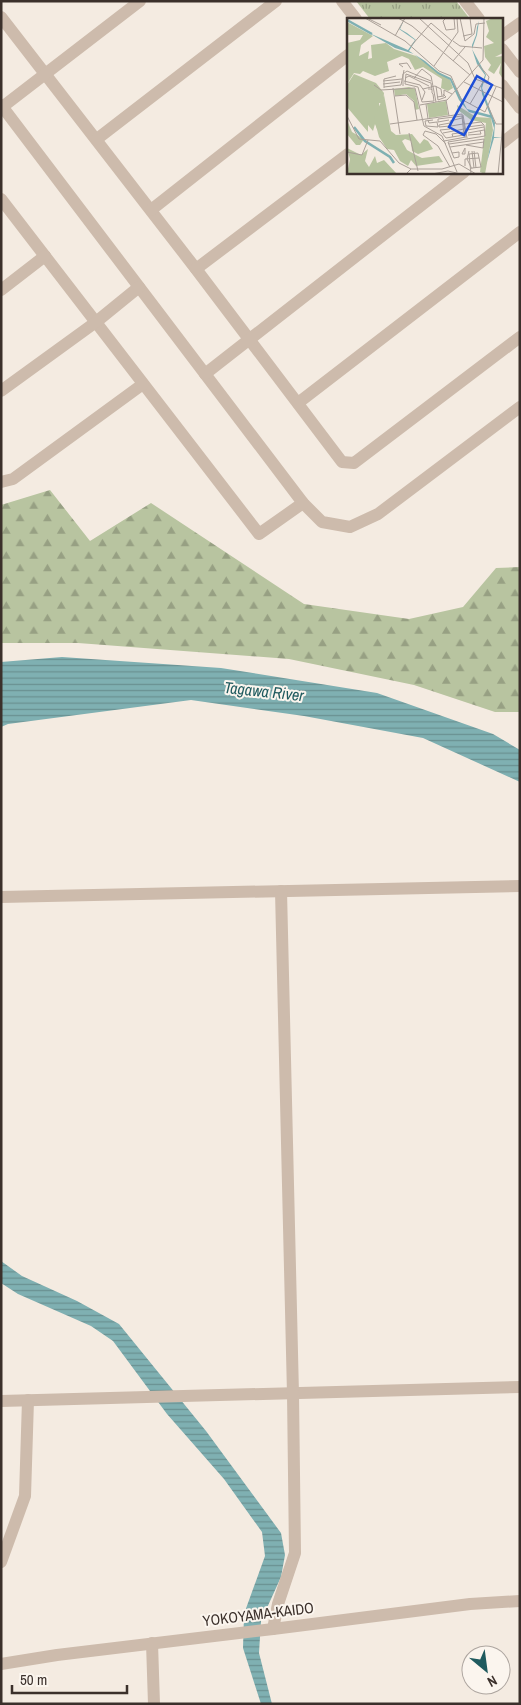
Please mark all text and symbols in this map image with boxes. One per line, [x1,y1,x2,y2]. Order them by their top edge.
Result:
inset map [347,18,504,174]
water label: Tagawa River [223,676,306,706]
street label: YOKOYAMA-KAIDO [201,1597,315,1631]
north arrow [461,1645,511,1695]
scale bar [12,1662,128,1694]
text: 50 m [20,1669,47,1690]
text: N [484,1671,500,1691]

